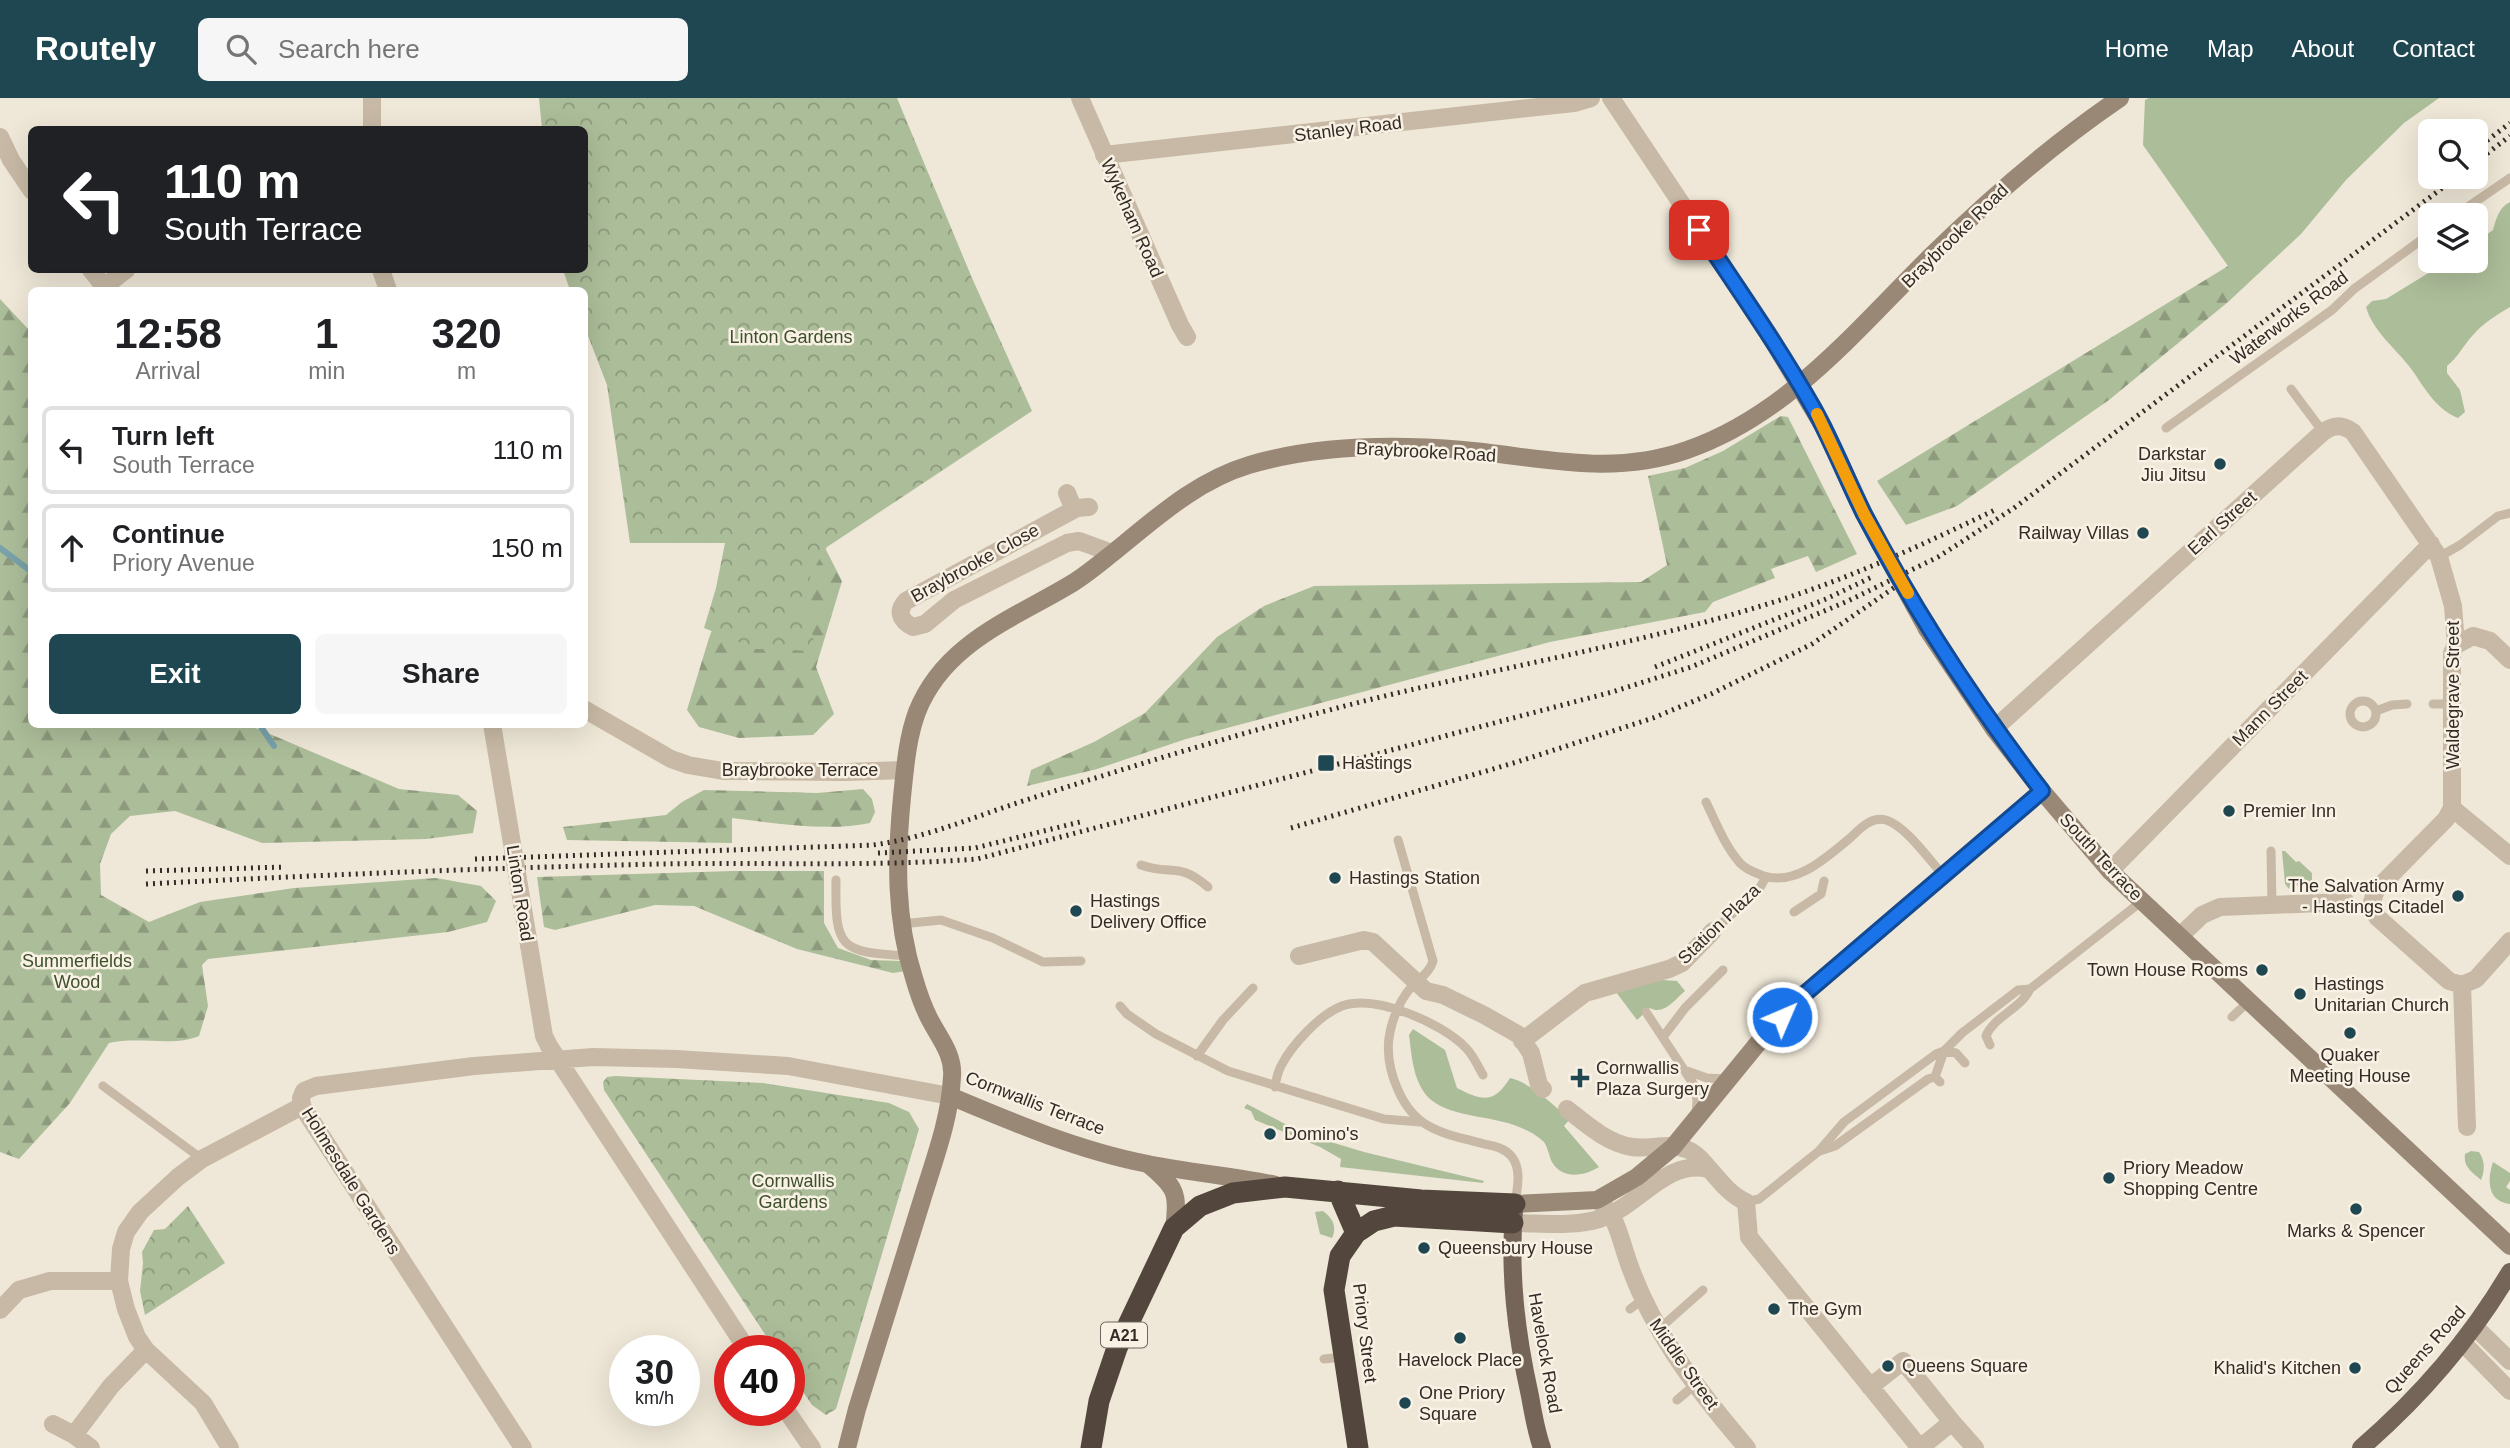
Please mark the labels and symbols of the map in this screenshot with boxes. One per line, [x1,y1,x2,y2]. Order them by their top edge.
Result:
street label: Stanley Road [1293,112,1403,146]
street label: Wykeham Road [1097,156,1167,280]
street label: Braybrooke Road [1898,180,2012,292]
pin [1669,200,1729,260]
street label: Waterworks Road [2226,267,2352,369]
park label: Linton Gardens [729,327,853,347]
street label: Braybrooke Road [1356,438,1496,466]
place label: Darkstar Jiu Jitsu [2138,444,2206,485]
marker: Darkstar Jiu Jitsu [2212,456,2228,472]
street label: Earl Street [2184,487,2260,559]
street label: Braybrooke Close [908,520,1042,606]
place label: Railway Villas [2018,523,2129,543]
marker: Railway Villas [2135,525,2151,541]
street label: Waldegrave Street [2443,621,2463,769]
street label: Mann Street [2228,666,2312,750]
marker: Hastings [1316,753,1336,773]
place label: Hastings [1342,753,1412,773]
street label: Braybrooke Terrace [722,760,878,780]
place label: Premier Inn [2243,801,2336,821]
marker: Premier Inn [2221,803,2237,819]
street label: South Terrace [2056,809,2146,905]
street label: Linton Road [503,843,537,943]
place label: Hastings Station [1349,868,1480,888]
marker: Hastings Station [1327,870,1343,886]
place label: The Salvation Army - Hastings Citadel [2288,876,2444,917]
street label: Station Plaza [1674,879,1765,968]
marker: The Salvation Army - Hastings Citadel [2450,888,2466,904]
place label: Hastings Delivery Office [1090,891,1207,932]
marker: Hastings Delivery Office [1068,903,1084,919]
park label: Summerfields Wood [22,951,132,992]
place label: Town House Rooms [2087,960,2248,980]
marker: Town House Rooms [2254,962,2270,978]
place label: Hastings Unitarian Church [2314,974,2449,1015]
position arrow [1745,980,1819,1054]
marker: Hastings Unitarian Church [2292,986,2308,1002]
marker: Quaker Meeting House [2342,1025,2358,1041]
place label: Quaker Meeting House [2289,1045,2411,1086]
place label: Cornwallis Plaza Surgery [1596,1058,1709,1099]
street label: Cornwallis Terrace [962,1067,1108,1139]
marker: Cornwallis Plaza Surgery [1570,1068,1590,1088]
street label: Holmesdale Gardens [298,1104,404,1258]
place label: Domino's [1284,1124,1358,1144]
marker: Domino's [1262,1126,1278,1142]
place label: Priory Meadow Shopping Centre [2123,1158,2258,1199]
marker: Priory Meadow Shopping Centre [2101,1170,2117,1186]
park label: Cornwallis Gardens [751,1171,835,1212]
marker: Marks & Spencer [2348,1201,2364,1217]
place label: Marks & Spencer [2287,1221,2425,1241]
place label: Queensbury House [1438,1238,1593,1258]
marker: Queensbury House [1416,1240,1432,1256]
street label: Priory Street [1349,1282,1381,1384]
street label: Havelock Road [1525,1291,1565,1415]
place label: The Gym [1788,1299,1862,1319]
marker: The Gym [1766,1301,1782,1317]
street label: Queens Road [2380,1302,2470,1398]
street label: Middle Street [1645,1315,1723,1413]
road number: A21 [1101,1322,1147,1348]
marker: Havelock Place [1452,1330,1468,1346]
speed limit sign: 40 [714,1335,805,1426]
place label: Havelock Place [1398,1350,1522,1370]
place label: Queens Square [1902,1356,2028,1376]
marker: Queens Square [1880,1358,1896,1374]
place label: Khalid's Kitchen [2213,1358,2341,1378]
marker: Khalid's Kitchen [2347,1360,2363,1376]
place label: One Priory Square [1419,1383,1505,1424]
marker: One Priory Square [1397,1395,1413,1411]

